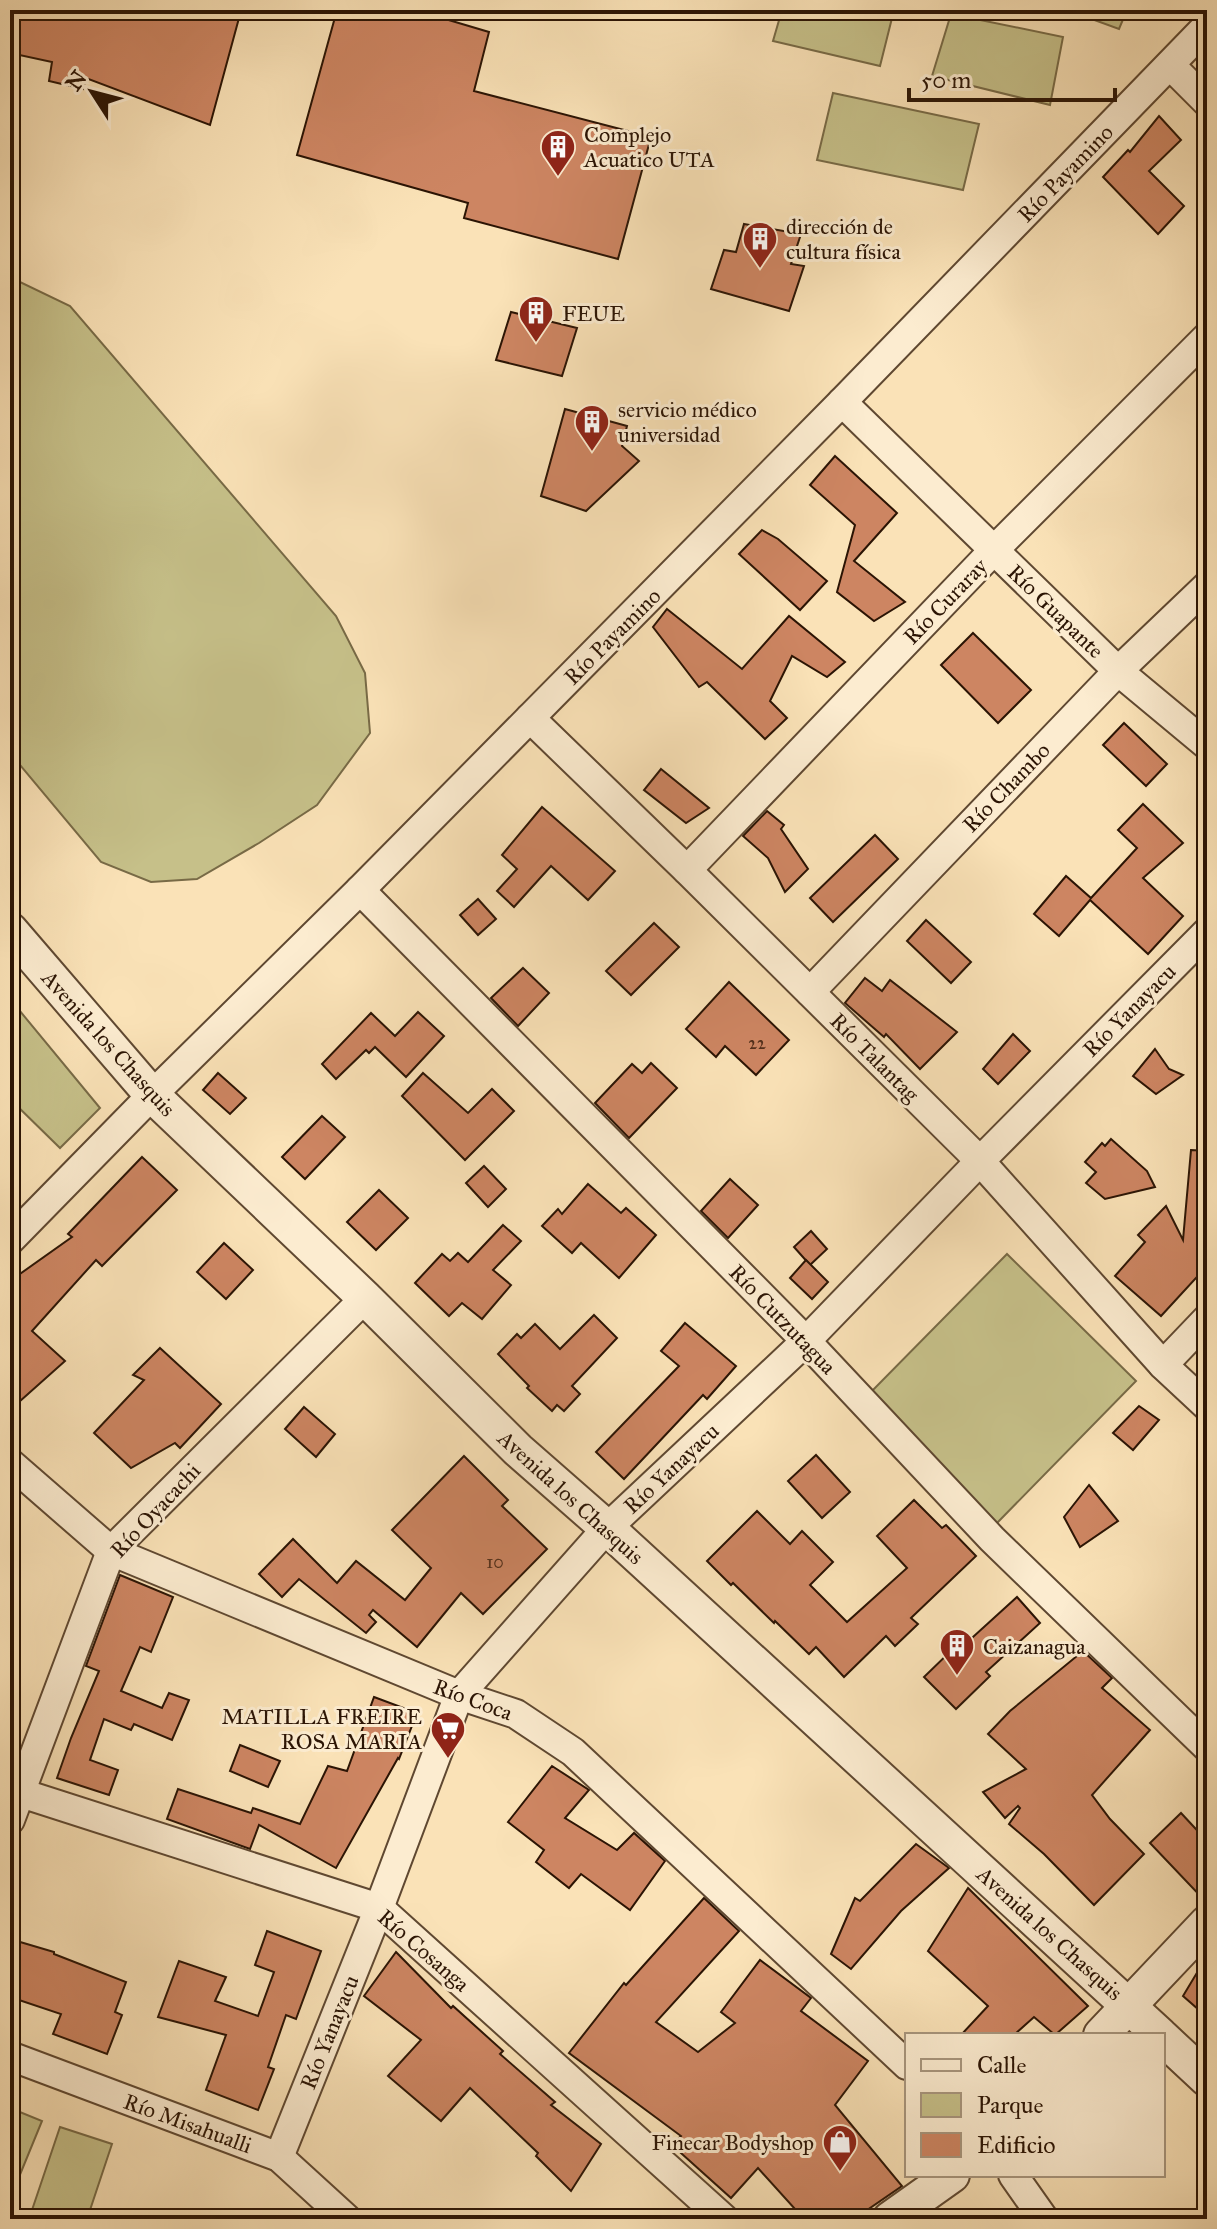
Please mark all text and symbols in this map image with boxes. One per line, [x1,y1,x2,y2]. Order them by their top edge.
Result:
north arrow [52,52,132,132]
scale bar [909,52,1115,102]
text: N [60,65,93,96]
text: 50 m [921,65,971,95]
street label: Río Payamino [1012,119,1119,228]
place label: Complejo Acuatico UTA [583,121,715,173]
building icon: Complejo Acuatico UTA [539,128,577,178]
place label: dirección de cultura física [786,213,901,265]
building icon: dirección de cultura física [741,220,779,270]
building icon: FEUE [517,294,555,344]
place label: FEUE [562,300,625,327]
place label: servicio médico universidad [618,396,757,448]
building icon: servicio médico universidad [573,403,611,453]
street label: Río Curaray [898,552,993,650]
street label: Río Guapante [1002,559,1109,664]
street label: Río Payamino [558,582,666,690]
street label: Río Chambo [957,737,1056,838]
street label: Río Yanayacu [1077,958,1182,1063]
street label: Avenida los Chasquis [35,964,181,1122]
street label: Río Talantag [824,1007,925,1108]
house number: 22 [748,1032,766,1054]
street label: Río Cutzutagua [723,1259,842,1380]
street label: Río Yanayacu [618,1417,725,1519]
street label: Avenida los Chasquis [491,1424,649,1570]
street label: Río Oyacachi [105,1457,206,1563]
house number: 10 [486,1551,504,1573]
building icon: Caizanagua [938,1627,976,1677]
place label: Caizanagua [983,1633,1086,1660]
street label: Río Coca [430,1673,517,1726]
place label: MATILLA FREIRE ROSA MARIA [222,1703,422,1755]
supermarket icon: MATILLA FREIRE ROSA MARIA [429,1710,467,1760]
street label: Avenida los Chasquis [970,1860,1128,2006]
street label: Río Cosanga [372,1903,475,1998]
street label: Río Yanayacu [294,1971,365,2093]
legend [905,2033,1165,2177]
text: Calle [977,2050,1026,2080]
street label: Río Misahualli [120,2088,256,2159]
text: Parque [977,2090,1044,2120]
shop icon: Finecar Bodyshop [821,2123,859,2173]
place label: Finecar Bodyshop [652,2129,814,2156]
text: Edificio [977,2130,1056,2160]

